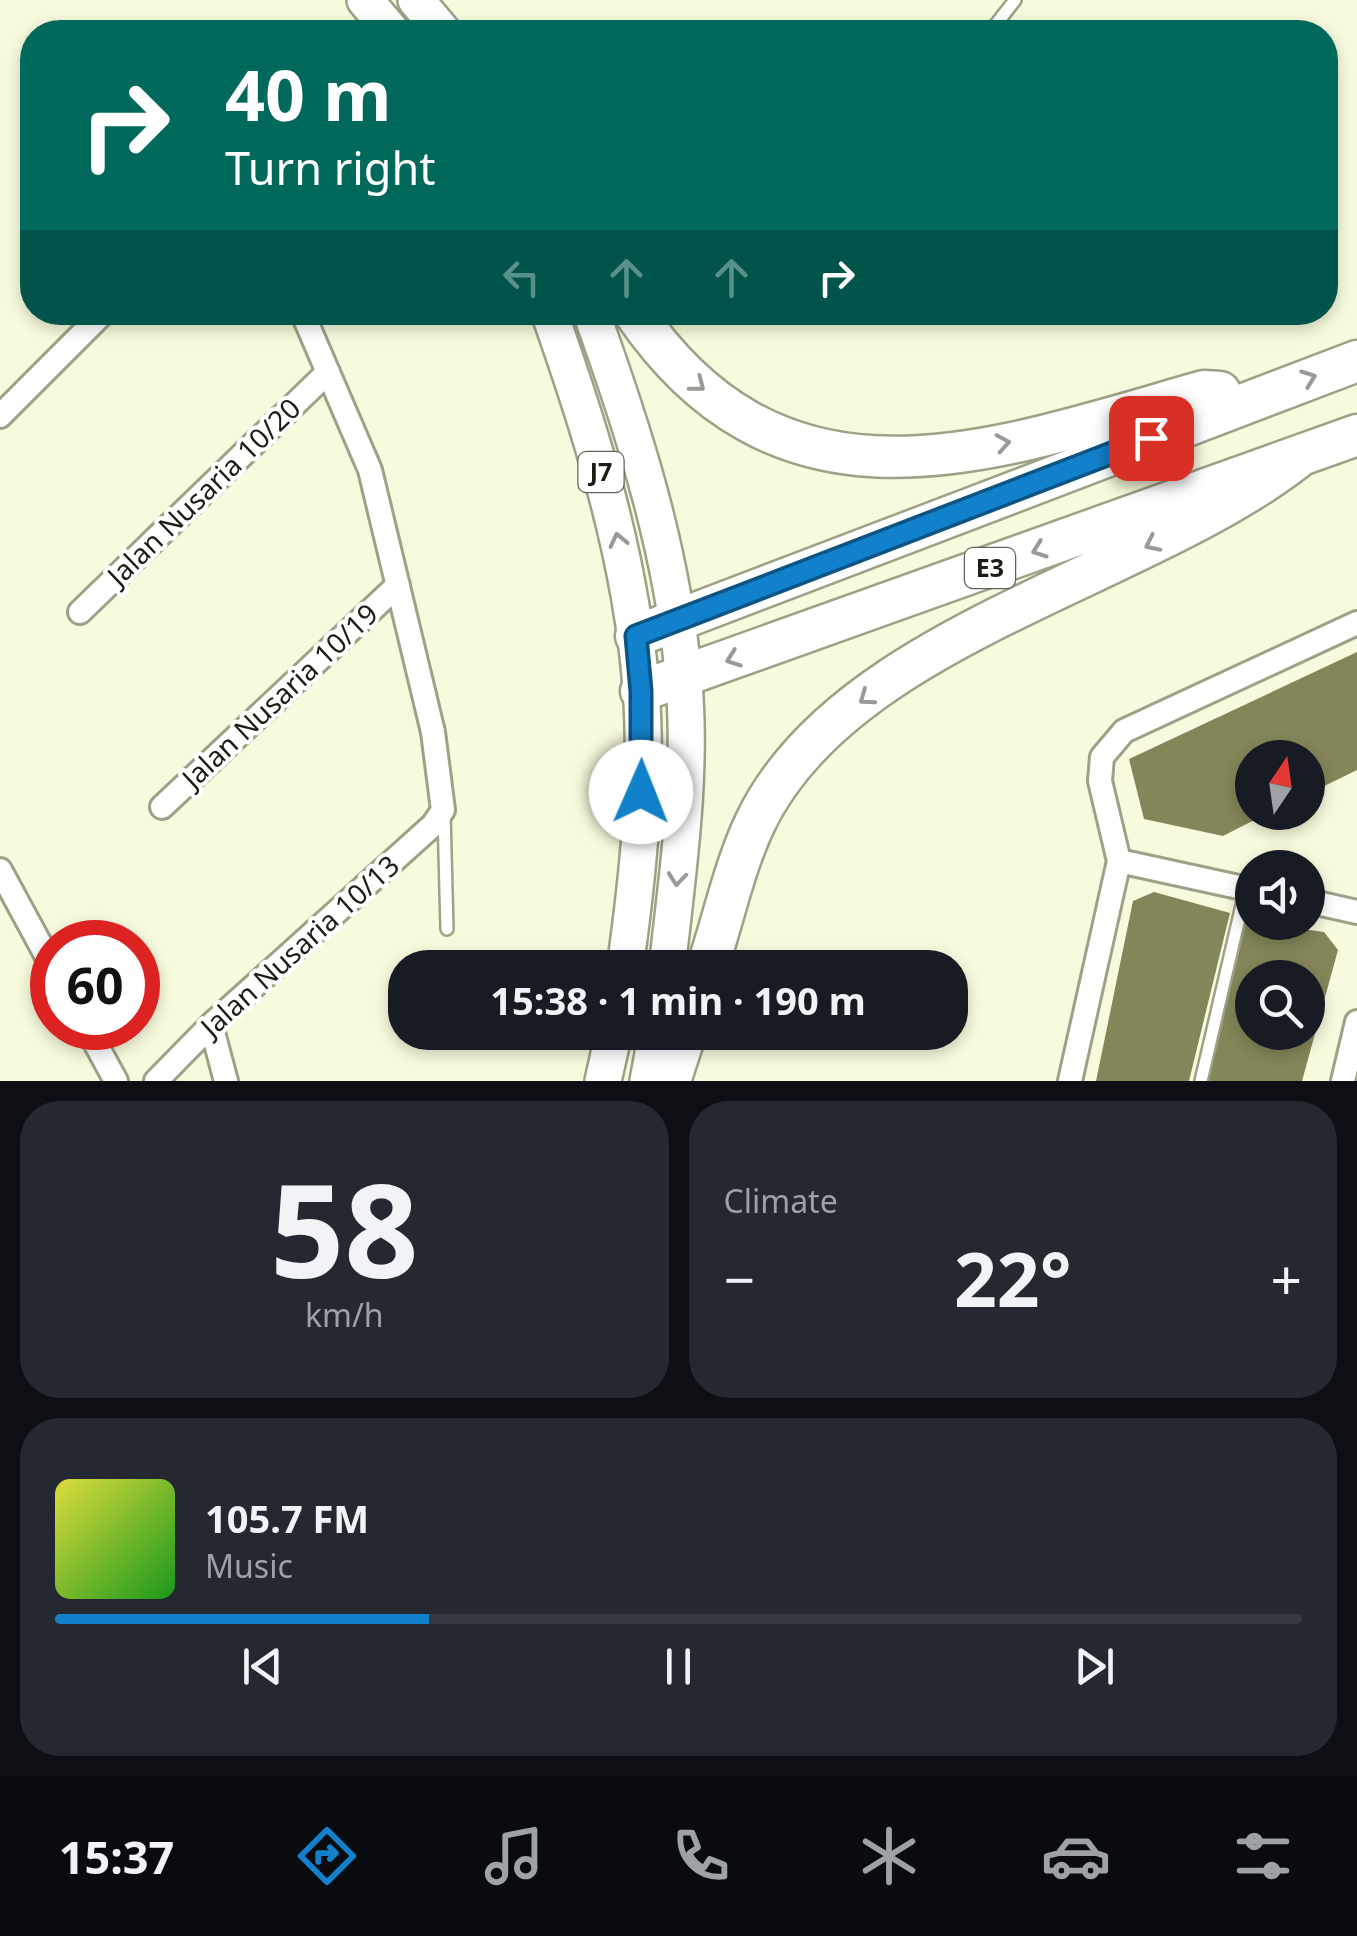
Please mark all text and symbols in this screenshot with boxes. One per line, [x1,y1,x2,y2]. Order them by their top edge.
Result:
text: 40 m [225,46,392,142]
icon: right [60,60,190,190]
text: Turn right [225,137,436,198]
icon: left [494,250,549,305]
icon: ahead [599,250,654,305]
icon: ahead [704,250,759,305]
icon: right [809,250,864,305]
one-way arrow [1299,369,1316,390]
one-way arrow [687,373,705,391]
street label: Jalan Nusaria 10/20 [96,389,308,596]
pin [1109,396,1194,481]
icon: arrive [1124,411,1179,466]
one-way arrow [994,434,1011,455]
road number: J7 [578,452,624,492]
one-way arrow [609,532,630,549]
one-way arrow [1144,532,1162,552]
one-way arrow [1031,539,1048,559]
road number: E3 [965,548,1015,588]
street label: Jalan Nusaria 10/19 [171,594,385,798]
one-way arrow [725,647,742,668]
one-way arrow [859,686,877,703]
position arrow [589,740,693,844]
north arrow [1235,740,1325,830]
map controls [1235,740,1325,1050]
street label: Jalan Nusaria 10/13 [190,846,407,1047]
button: sound [1235,850,1325,940]
one-way arrow [667,871,688,887]
speed limit sign: 60 [30,920,160,1050]
button: search [1235,960,1325,1050]
text: 15:38 · 1 min · 190 m [490,974,866,1026]
text: 58 [270,1139,419,1316]
text: Climate [724,1179,838,1222]
text: 22° [954,1227,1072,1329]
text: − [724,1241,755,1316]
text: + [1271,1241,1302,1316]
text: km/h [305,1293,384,1336]
text: 105.7 FM [205,1492,369,1544]
text: Music [205,1544,293,1587]
icon: previous [235,1639,290,1694]
icon: pause [651,1639,706,1694]
icon: next [1067,1639,1122,1694]
icon: directions [292,1821,362,1891]
icon: music [479,1821,549,1891]
icon: phone [666,1821,736,1891]
icon: climate [854,1821,924,1891]
icon: car [1041,1821,1111,1891]
icon: filters [1228,1821,1298,1891]
text: 15:37 [59,1826,174,1887]

